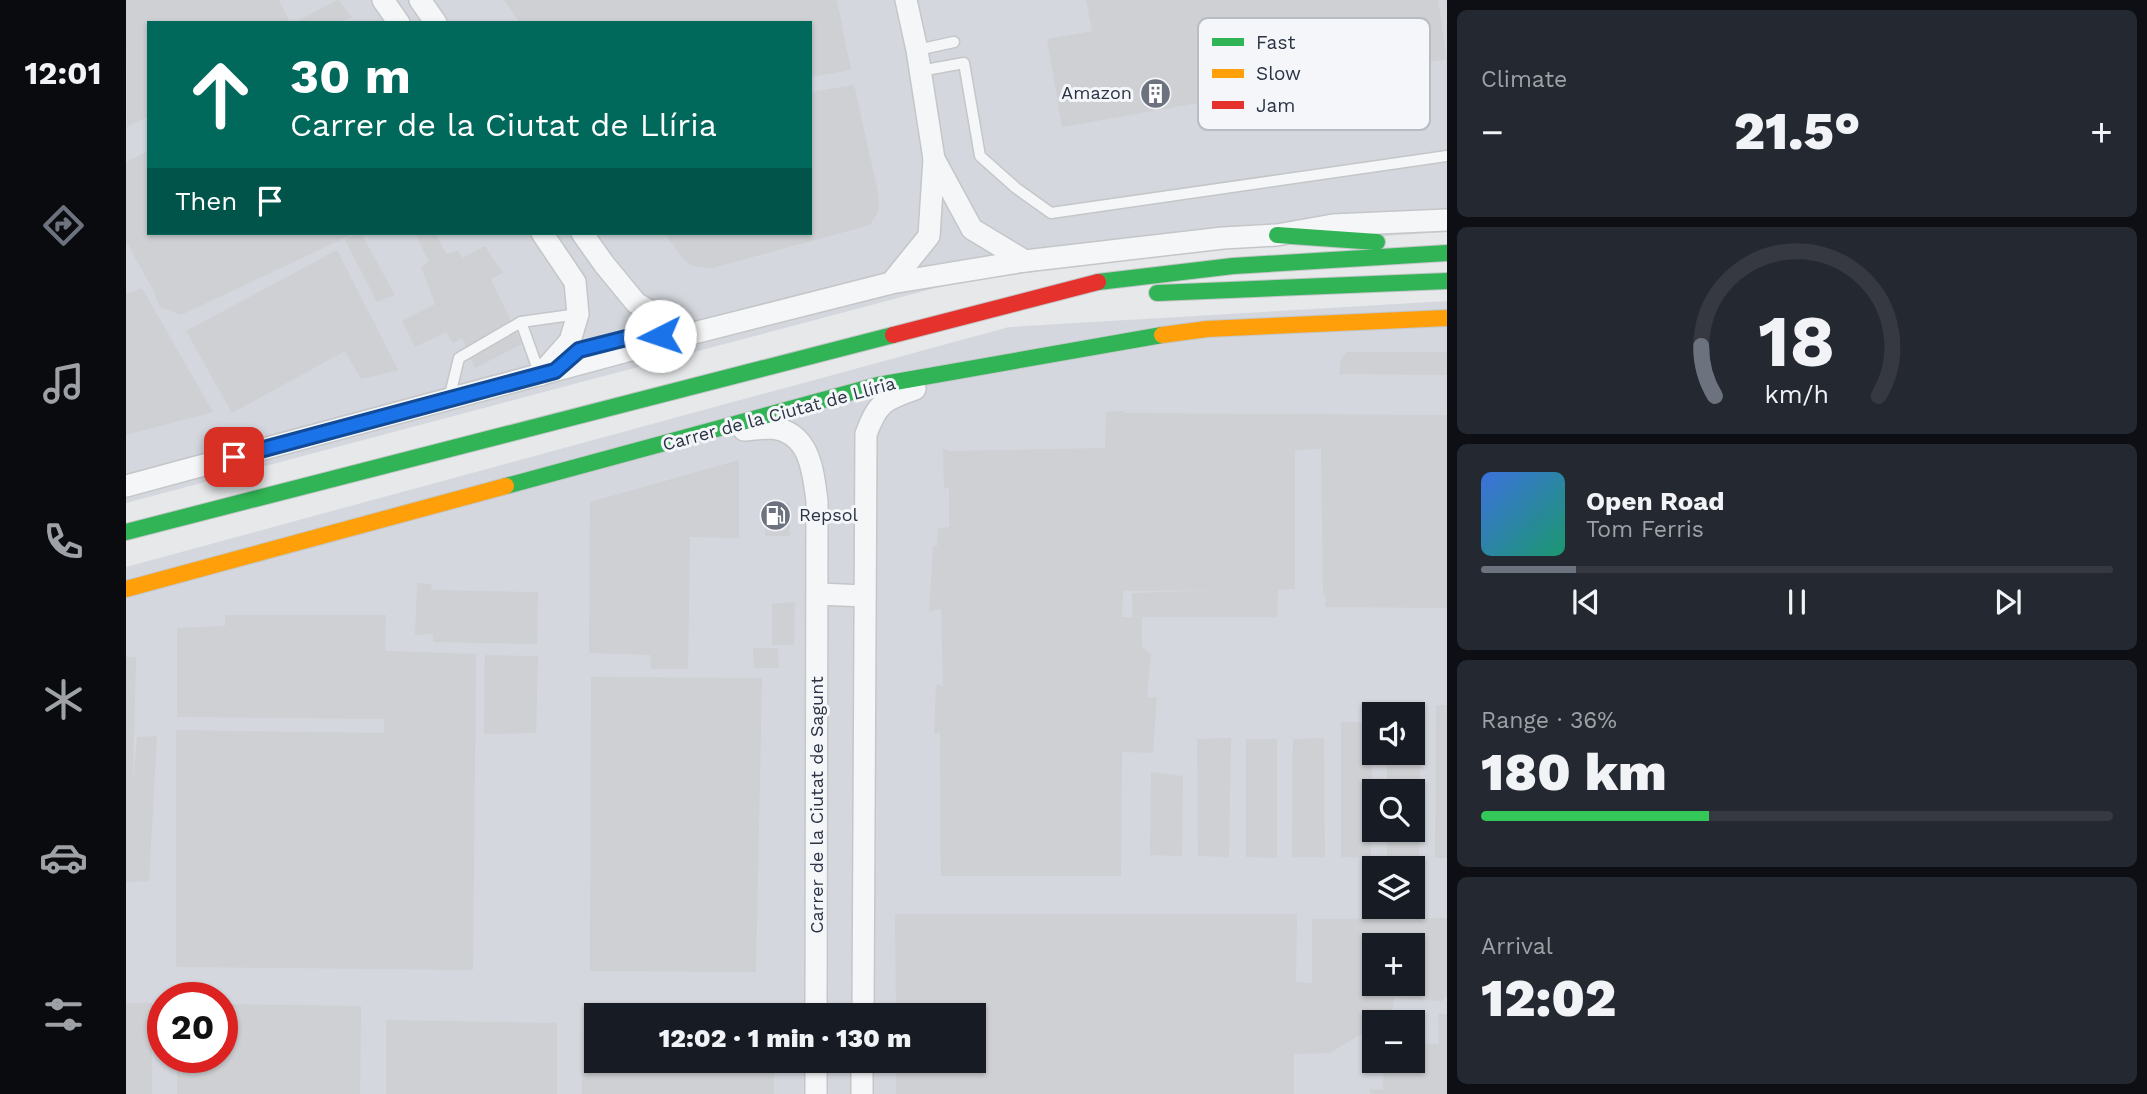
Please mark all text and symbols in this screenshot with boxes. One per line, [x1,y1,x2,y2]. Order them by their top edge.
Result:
legend [1198,18,1430,130]
text: Fast [1256,31,1295,54]
text: 30 m [290,47,411,105]
icon: ahead [175,49,266,140]
text: 12:01 [25,54,101,92]
text: Slow [1256,62,1301,85]
text: Climate [1481,66,1567,93]
building icon: Amazon [1138,76,1172,110]
place label: Amazon [1061,82,1132,103]
text: Jam [1256,94,1295,117]
text: 21.5° [1734,101,1860,162]
text: Carrer de la Ciutat de Llíria [290,106,717,144]
text: − [1481,110,1504,154]
text: + [2090,110,2113,154]
icon: arrive [251,182,289,220]
text: Then [175,186,237,216]
icon: directions [39,201,88,250]
position arrow [623,299,697,373]
text: 18 [1758,299,1836,385]
icon: music [39,359,88,408]
street label: Carrer de la Ciutat de Llíria [660,372,898,455]
text: km/h [1765,380,1829,409]
pin [204,427,264,487]
icon: arrive [215,438,253,476]
text: Open Road [1586,486,1724,516]
fuel station icon: Repsol [759,498,793,532]
place label: Repsol [799,504,859,525]
text: Tom Ferris [1586,516,1704,543]
icon: phone [39,517,88,566]
icon: previous [1567,583,1605,621]
icon: pause [1778,583,1816,621]
icon: next [1989,583,2027,621]
icon: climate [39,675,88,724]
street label: Carrer de la Ciutat de Sagunt [806,676,827,934]
map controls [1362,702,1425,1073]
button: sound [1362,702,1425,765]
text: Range · 36% [1481,707,1617,734]
text: 180 km [1481,742,1667,803]
button: search [1362,779,1425,842]
icon: car [39,833,88,882]
button: layers [1362,856,1425,919]
button: + [1362,933,1425,996]
text: Arrival [1481,933,1553,960]
text: 12:02 [1481,968,1616,1029]
speed limit sign: 20 [147,982,238,1073]
icon: filters [39,990,88,1039]
button: − [1362,1010,1425,1073]
text: 12:02 · 1 min · 130 m [659,1023,911,1053]

